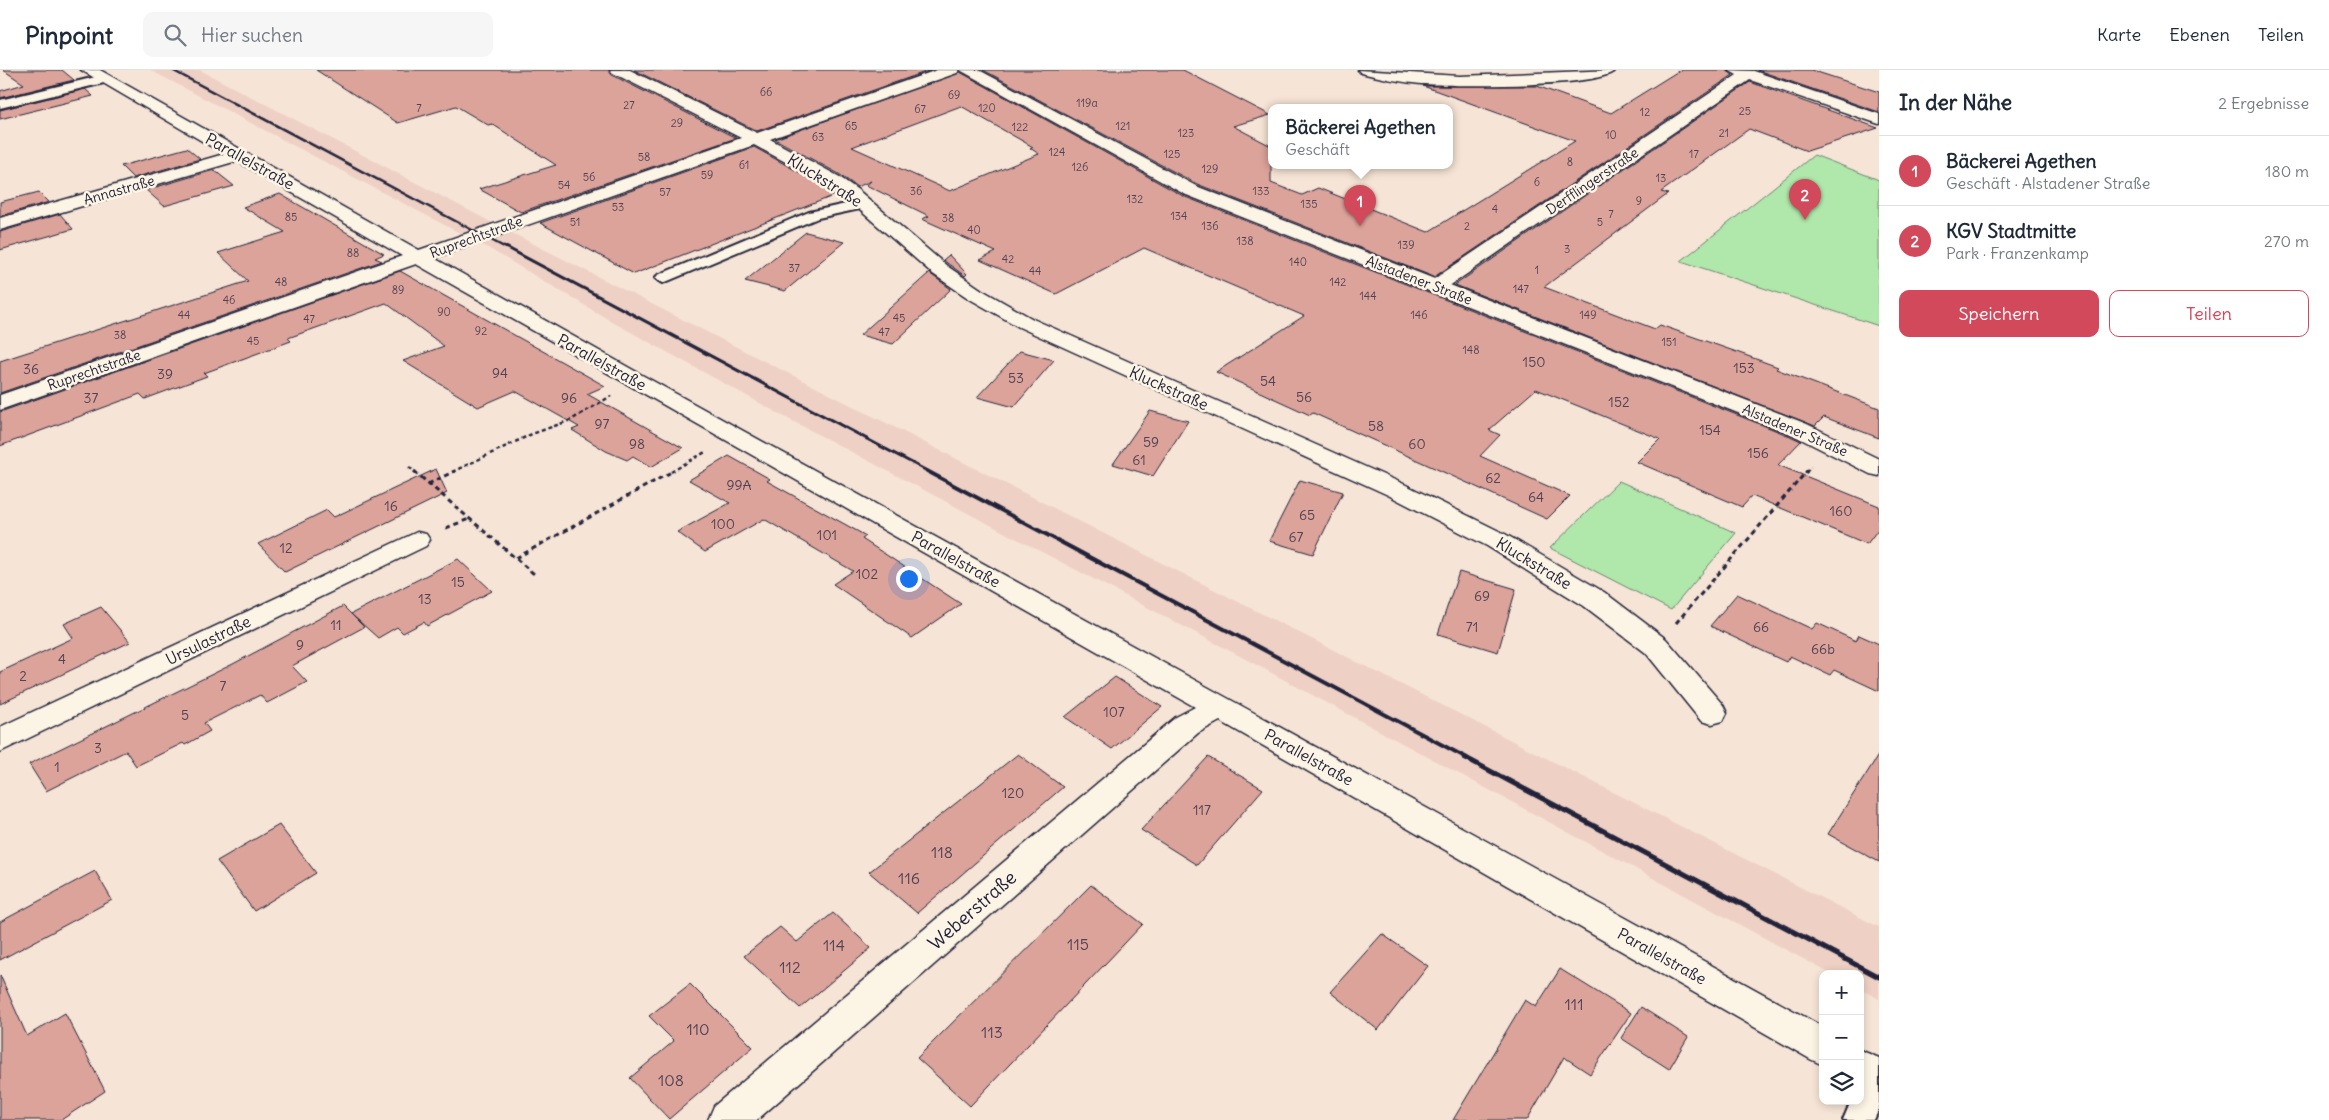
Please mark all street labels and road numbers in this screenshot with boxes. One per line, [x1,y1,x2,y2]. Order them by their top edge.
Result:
street label: Parallelstraße [202,128,298,194]
street label: Derfflingerstraße [1542,143,1642,219]
street label: Kluckstraße [784,149,866,211]
street label: Annastraße [81,171,157,209]
street label: Ruprechtstraße [427,212,525,262]
street label: Alstadener Straße [1363,251,1475,309]
street label: Parallelstraße [554,329,650,395]
street label: Ruprechtstraße [45,346,143,394]
street label: Kluckstraße [1126,362,1212,414]
street label: Alstadener Straße [1740,400,1850,460]
street label: Parallelstraße [908,526,1004,592]
street label: Kluckstraße [1493,533,1575,593]
street label: Ursulastraße [162,611,254,669]
street label: Parallelstraße [1261,724,1357,790]
street label: Weberstraße [923,865,1021,955]
street label: Parallelstraße [1614,923,1710,989]

